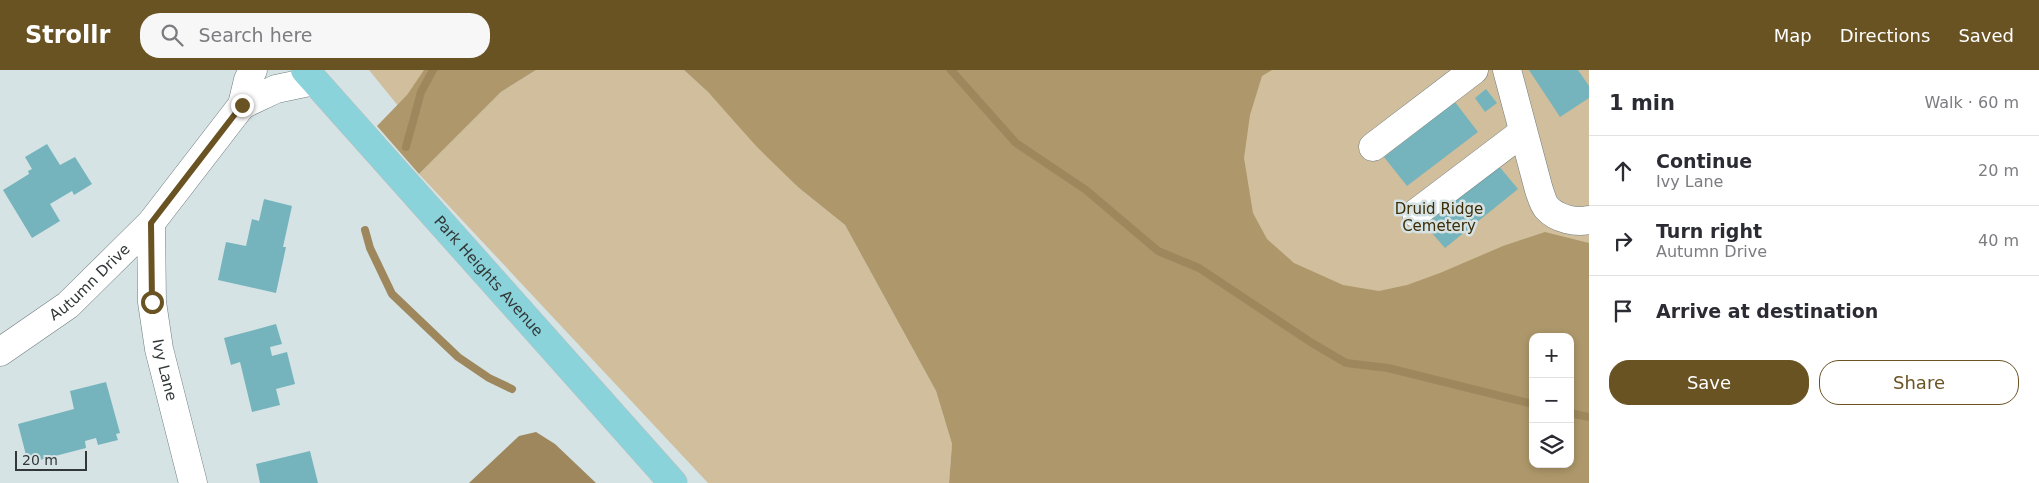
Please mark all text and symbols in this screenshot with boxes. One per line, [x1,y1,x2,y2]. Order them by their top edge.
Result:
search box [140,13,490,58]
text: Strollr [25,21,110,49]
icon: search [158,21,186,49]
text: Search here [198,24,313,46]
text: Map [1774,25,1812,46]
text: Directions [1840,25,1930,46]
text: Saved [1958,25,2014,46]
text: 1 min [1609,91,1675,115]
text: Walk · 60 m [1924,93,2019,112]
route end [231,94,254,117]
text: Continue [1656,150,1752,172]
icon: ahead [1609,157,1637,185]
text: 20 m [1978,161,2019,180]
text: Ivy Lane [1656,172,1723,191]
park label: Druid Ridge Cemetery [1395,200,1483,235]
street label: Park Heights Avenue [430,212,547,340]
text: Turn right [1656,220,1762,242]
icon: right [1609,227,1637,255]
text: 40 m [1978,231,2019,250]
street label: Autumn Drive [46,240,134,324]
text: Autumn Drive [1656,242,1767,261]
route start [141,291,164,314]
icon: arrive [1609,297,1637,325]
text: Arrive at destination [1656,300,1878,322]
map controls [1529,333,1574,468]
button: + [1529,333,1574,378]
street label: Ivy Lane [149,338,181,403]
button: Save [1609,360,1809,405]
button: Share [1819,360,2019,405]
button: − [1529,378,1574,423]
button: layers [1529,423,1574,468]
scale bar [15,448,88,471]
text: 20 m [22,452,58,468]

